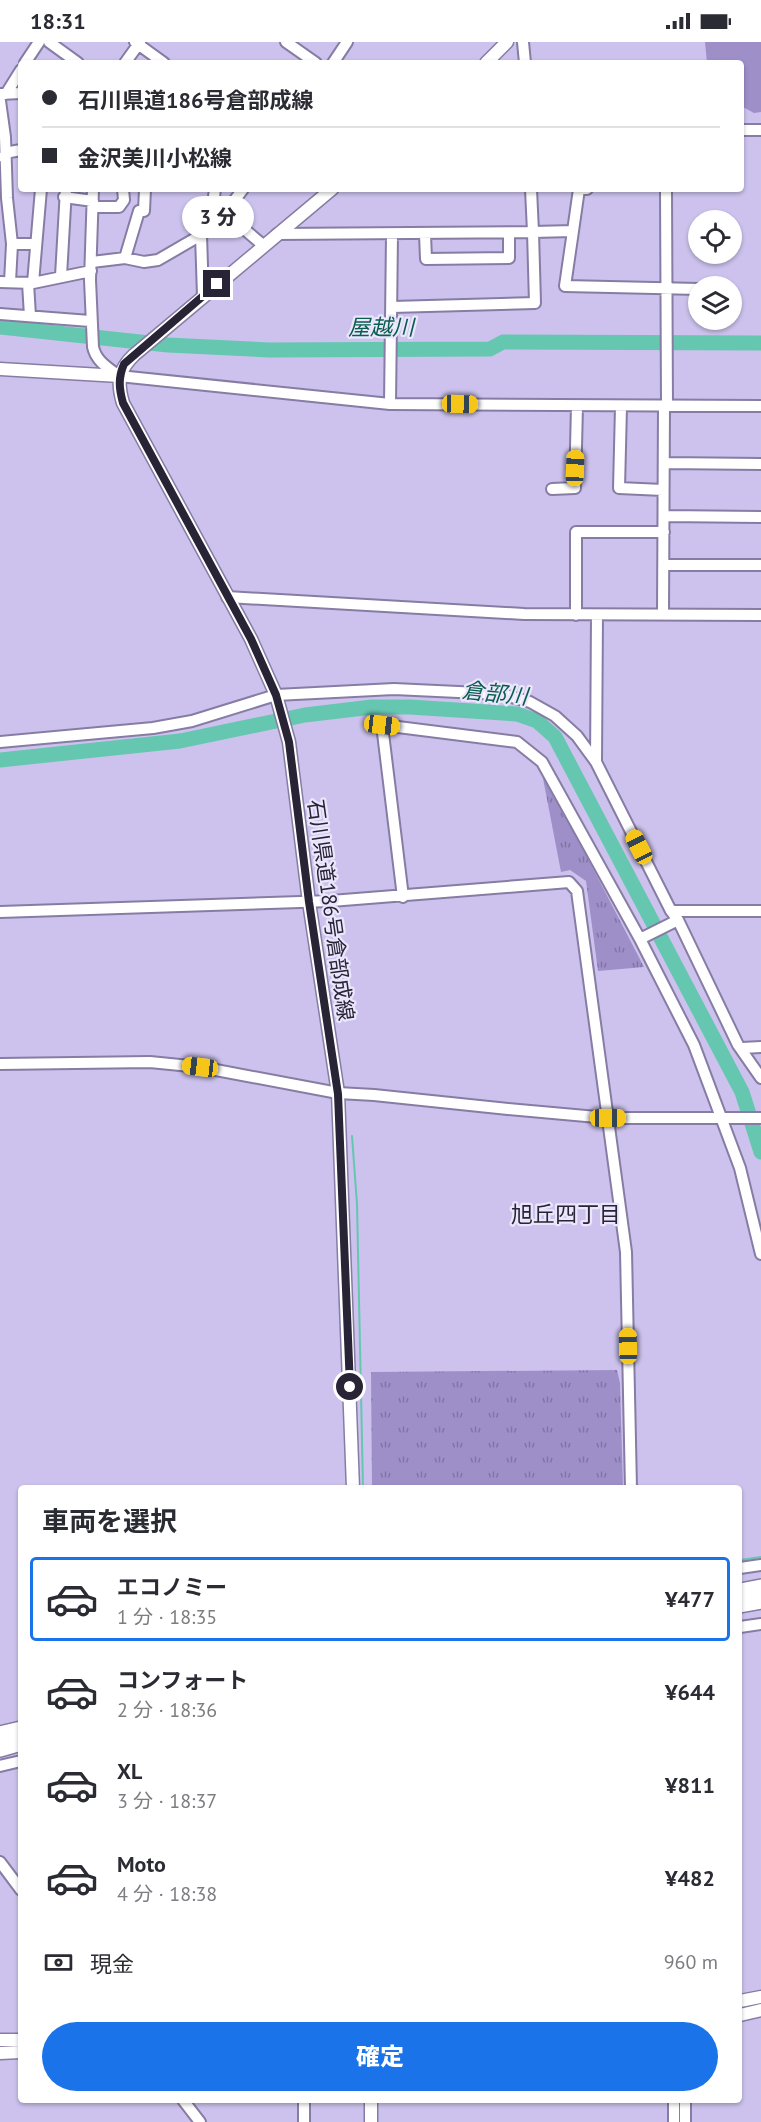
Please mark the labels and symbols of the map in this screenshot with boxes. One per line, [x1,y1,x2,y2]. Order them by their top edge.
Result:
callout: 3 分 [181,197,253,239]
route end [203,270,230,297]
water label: 屋越川 [348,313,416,341]
car [442,395,478,413]
car [565,450,585,486]
water label: 倉部川 [461,676,531,711]
car [363,714,401,736]
street label: 石川県道186号倉部成線 [302,798,360,1022]
car [623,827,655,867]
car [181,1056,219,1078]
car [590,1109,626,1127]
district label: 旭丘四丁目 [511,1200,621,1228]
car [619,1328,637,1364]
route start [336,1373,363,1400]

